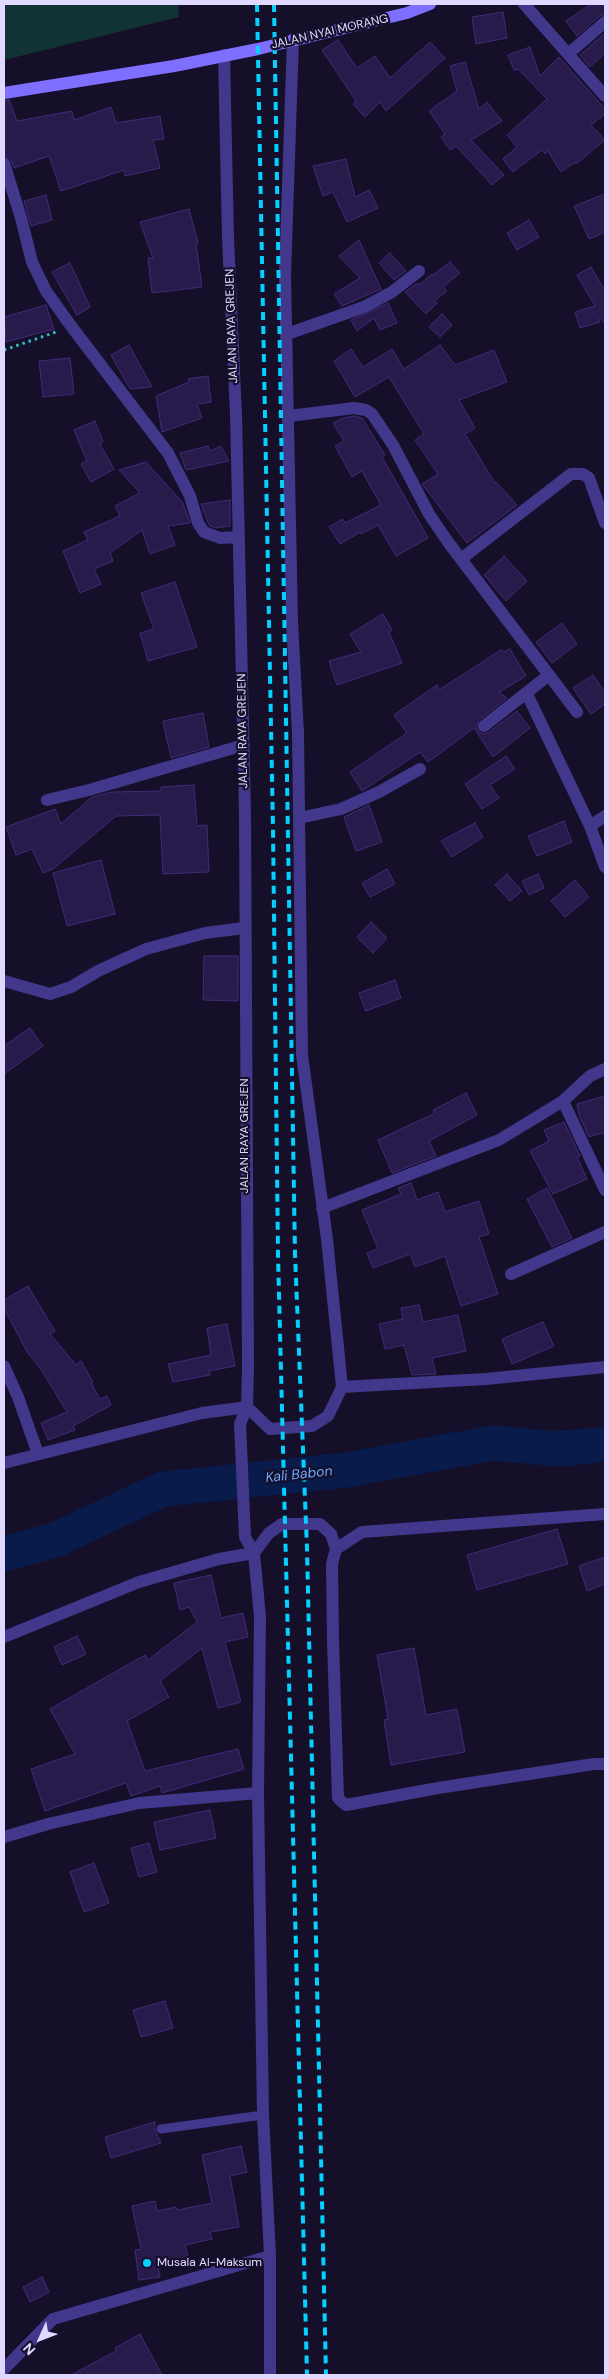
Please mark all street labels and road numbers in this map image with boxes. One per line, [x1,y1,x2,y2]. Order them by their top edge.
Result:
street label: JALAN NYAI MORANG [270,12,390,52]
street label: JALAN RAYA GREJEN [223,268,241,384]
street label: JALAN RAYA GREJEN [235,673,251,789]
street label: JALAN RAYA GREJEN [238,1079,252,1193]

